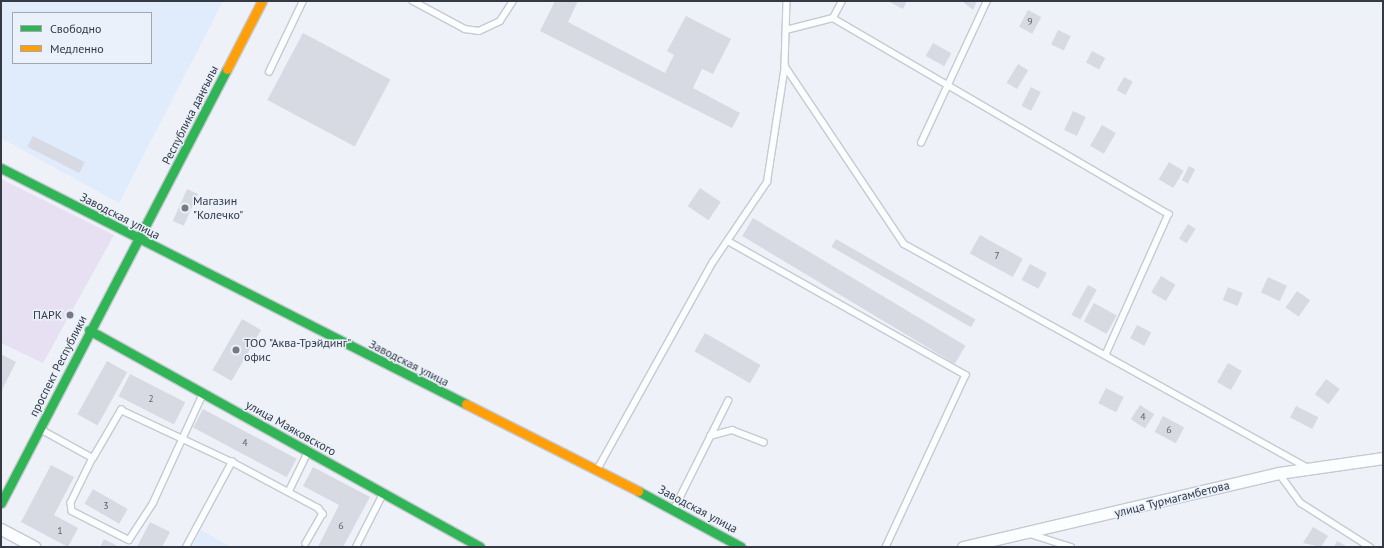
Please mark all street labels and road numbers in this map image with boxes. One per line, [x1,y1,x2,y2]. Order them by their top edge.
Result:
street label: Республика даңғылы [159,63,221,167]
street label: Заводская улица [78,190,162,242]
street label: проспект Республики [26,313,90,419]
street label: Заводская улица [367,337,451,389]
street label: улица Маяковского [243,397,339,459]
street label: улица Турмагамбетова [1113,478,1231,520]
street label: Заводская улица [656,482,740,536]

